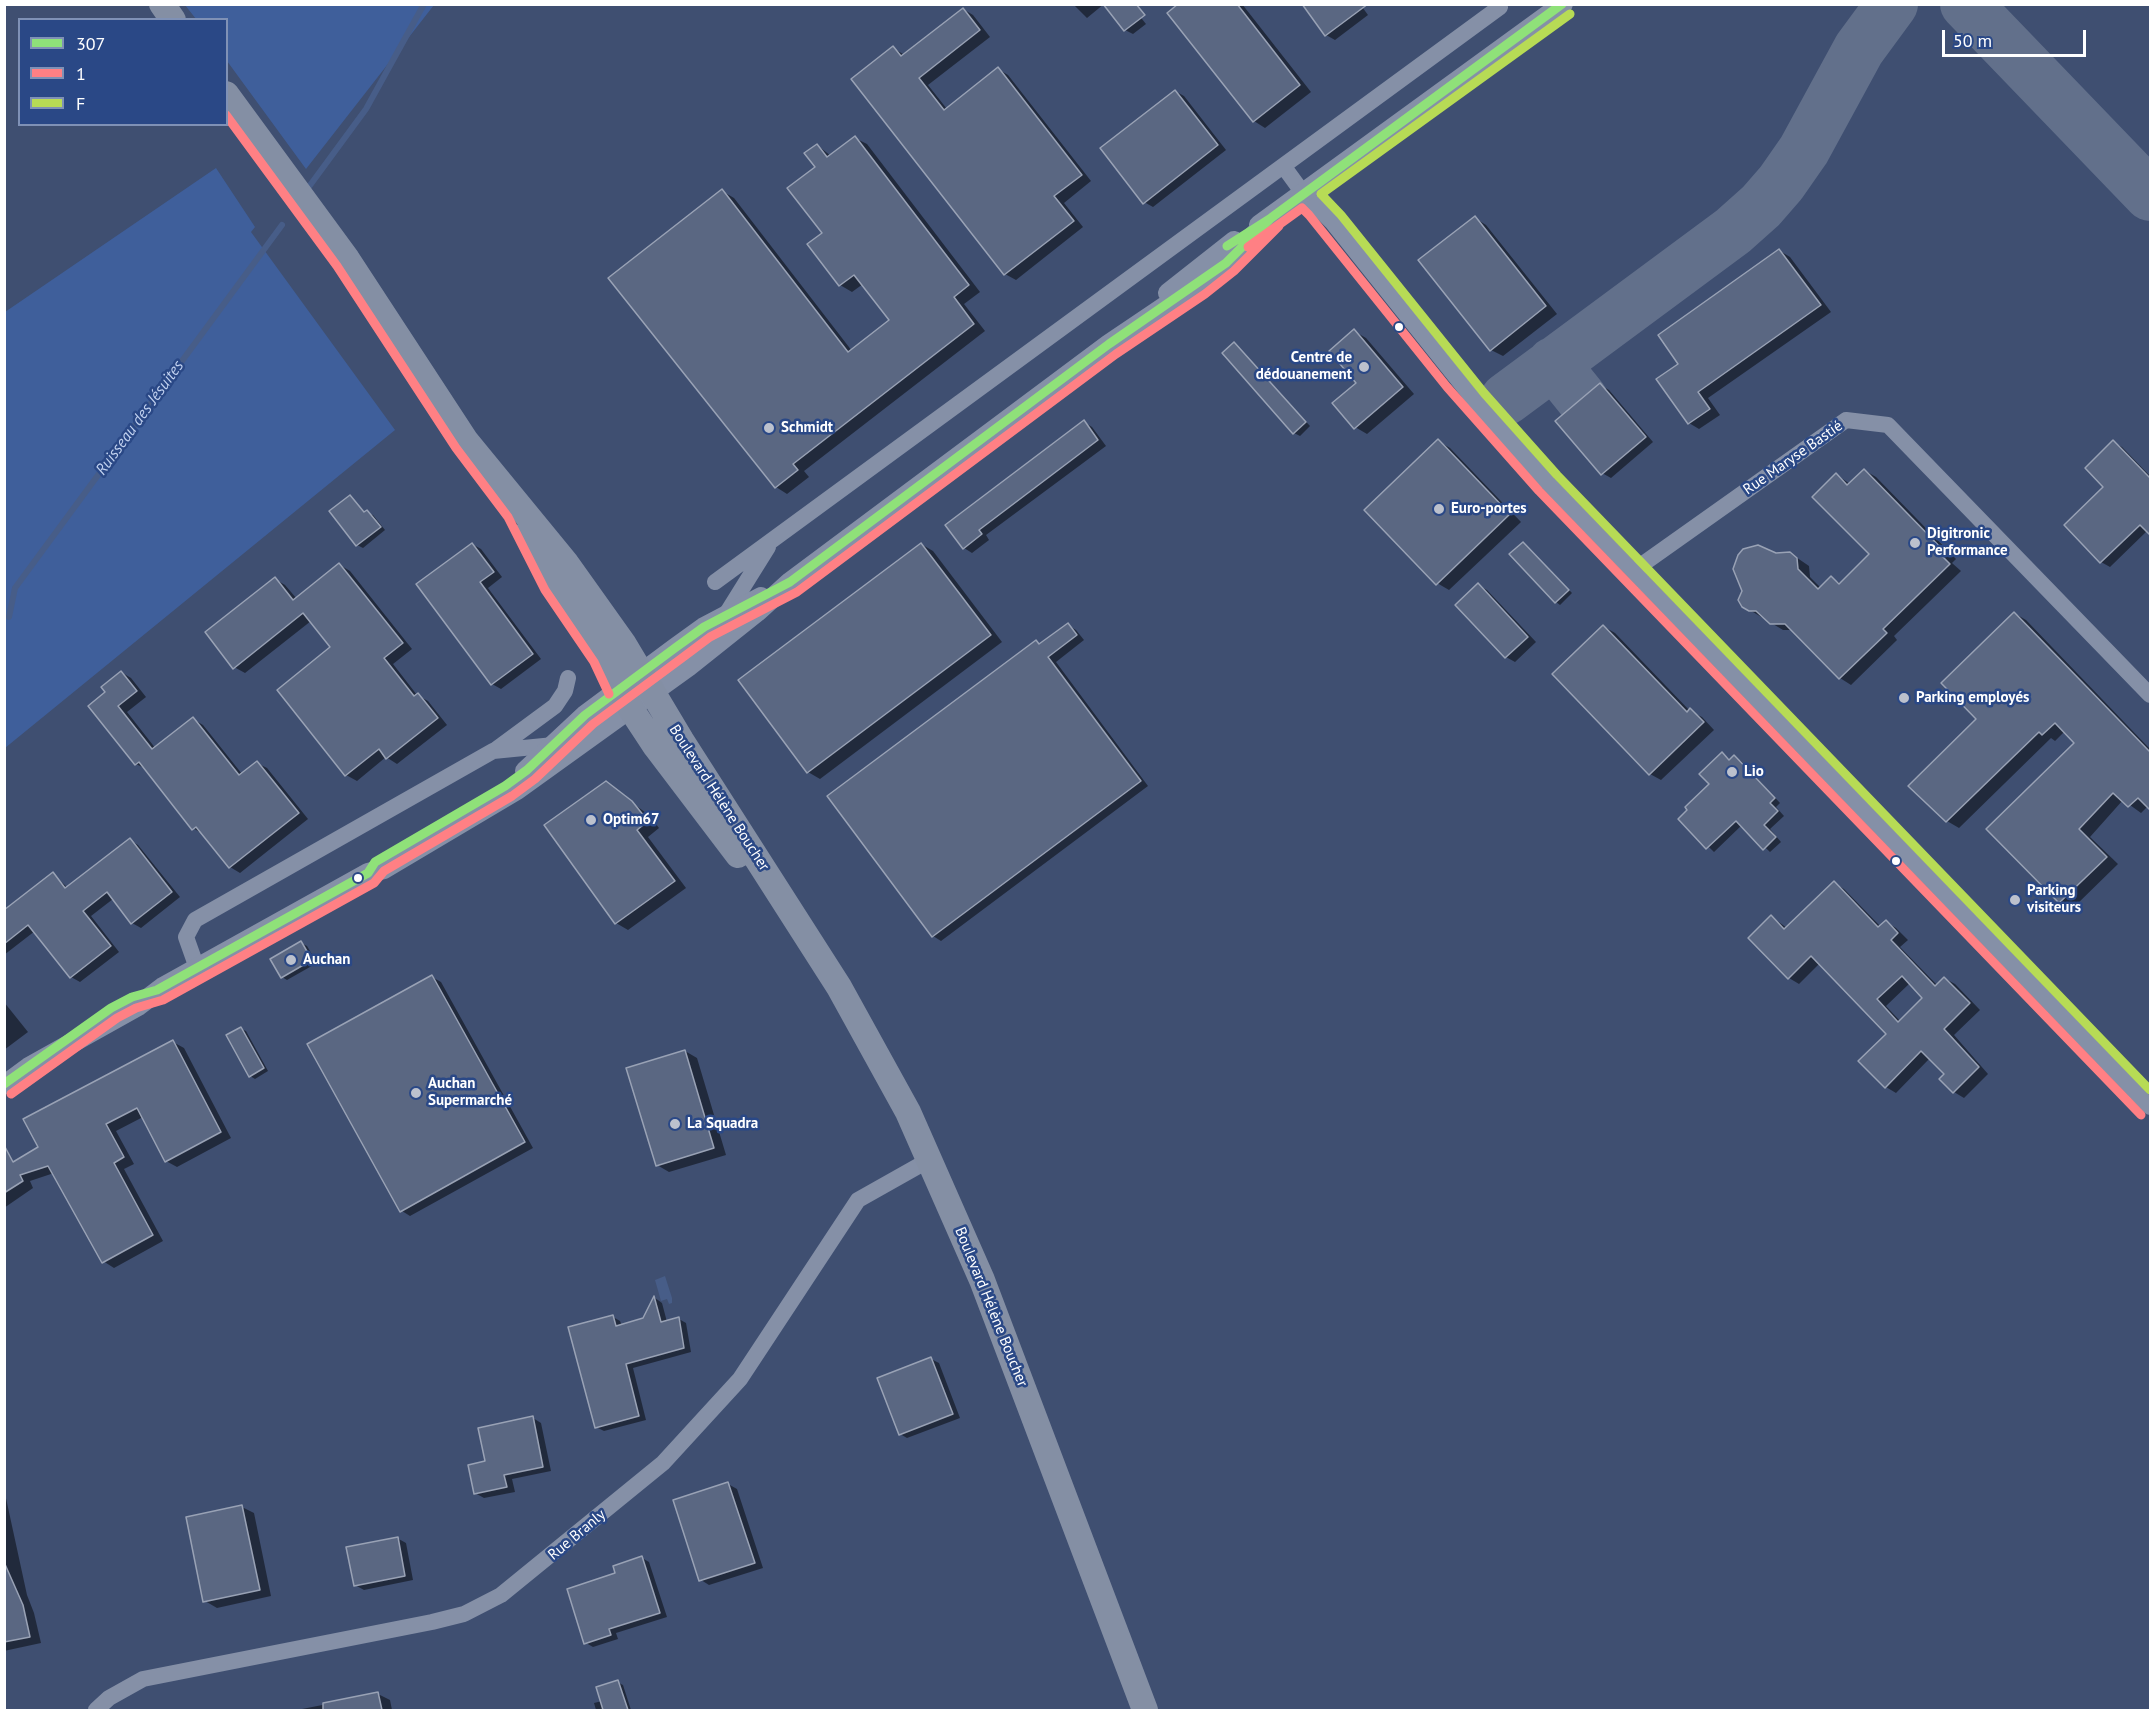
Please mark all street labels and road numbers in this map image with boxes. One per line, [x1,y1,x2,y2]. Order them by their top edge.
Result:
street label: Rue Maryse Bastié [1740,417,1846,499]
street label: Boulevard Hélène Boucher [665,722,773,874]
street label: Boulevard Hélène Boucher [951,1225,1031,1389]
street label: Rue Branly [545,1506,609,1564]

